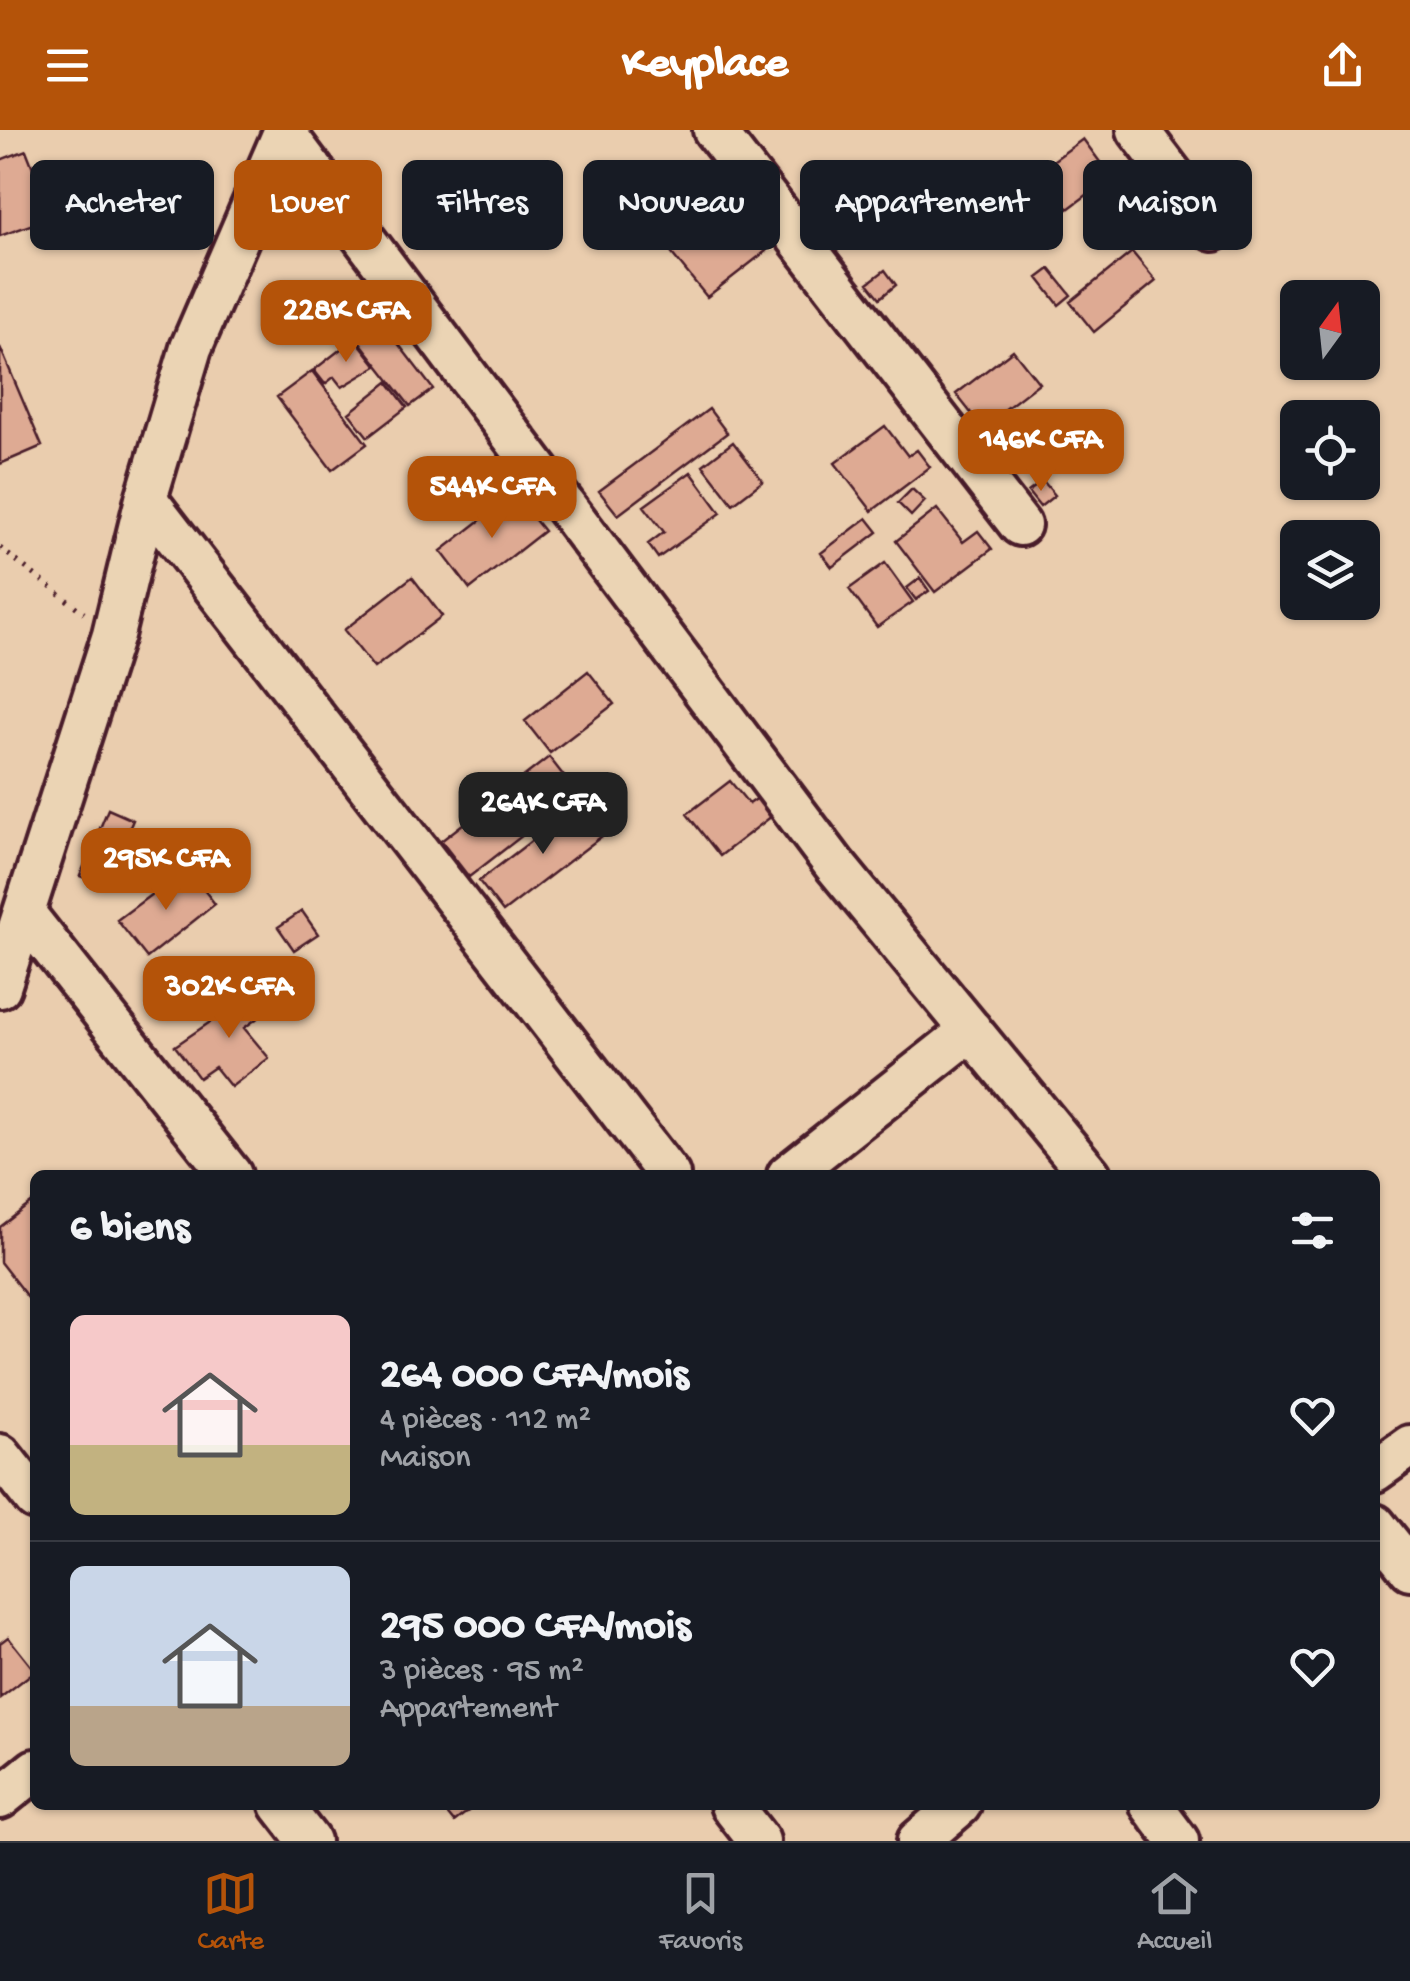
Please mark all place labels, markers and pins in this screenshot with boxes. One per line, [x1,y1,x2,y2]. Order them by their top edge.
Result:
pin: 228K CFA [243,280,449,365]
pin: 146K CFA [938,409,1144,494]
pin: 544K CFA [389,456,595,541]
pin: 264K CFA [440,772,646,857]
pin: 295K CFA [63,828,269,913]
pin: 302K CFA [126,956,332,1041]

